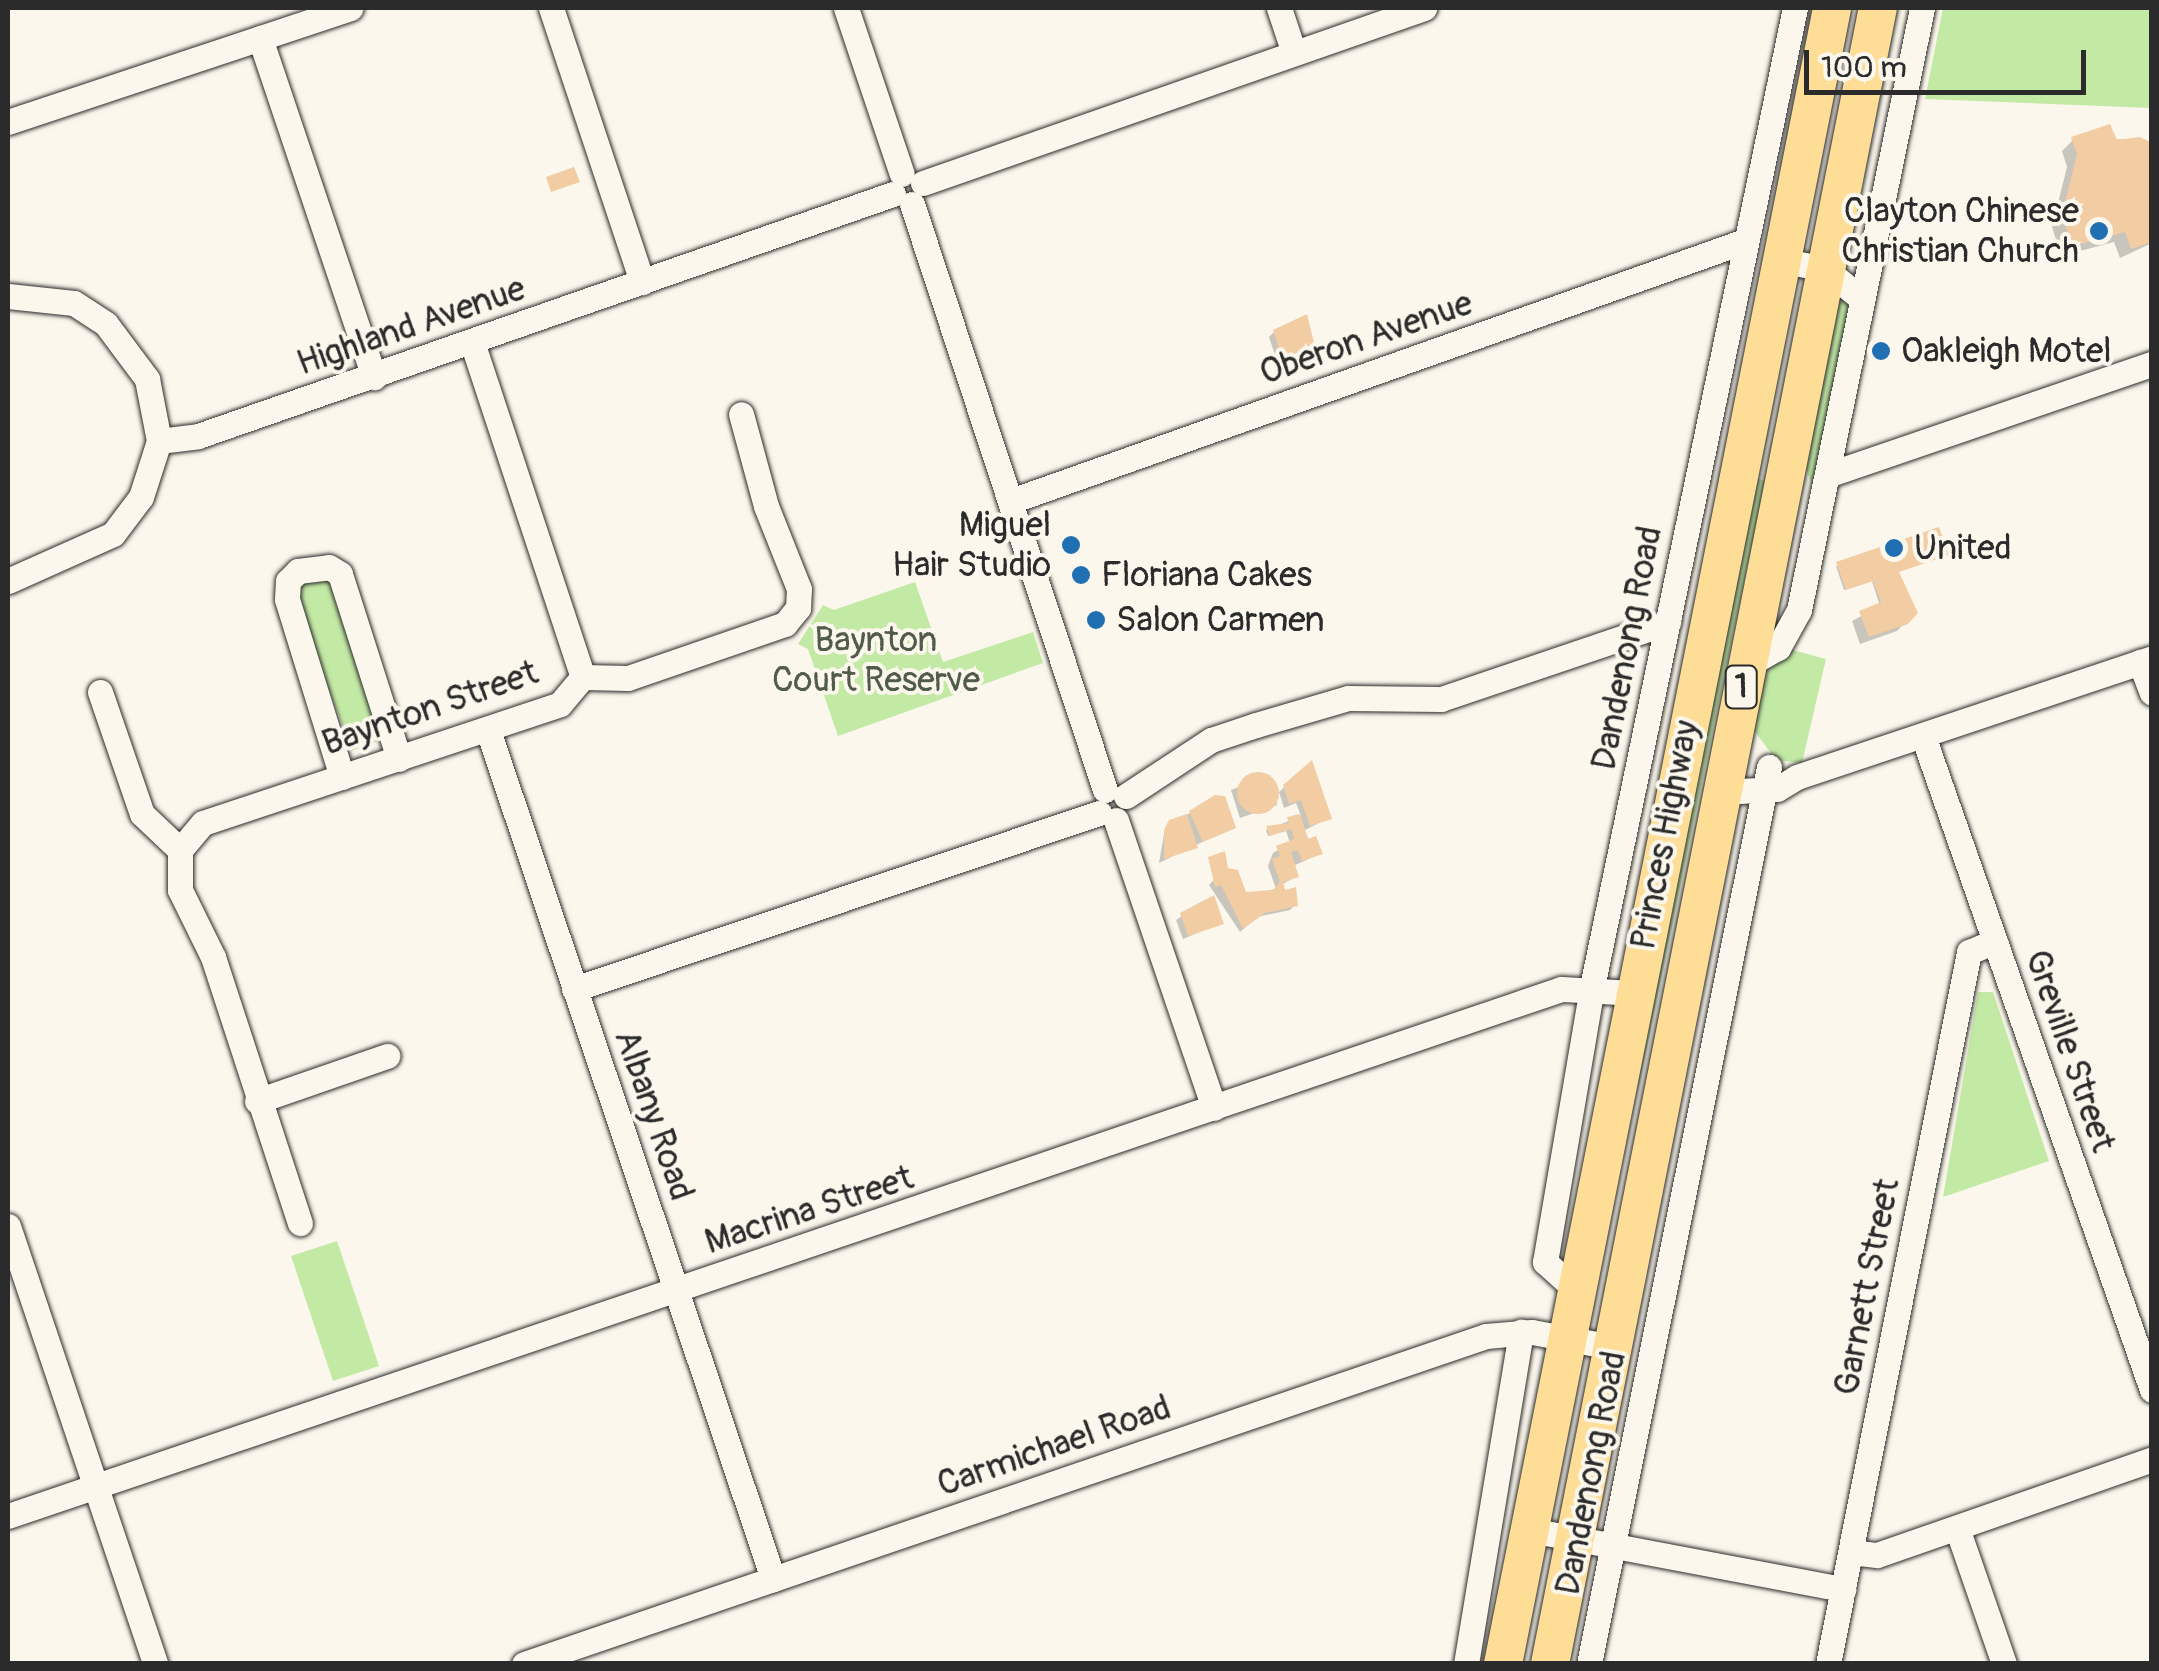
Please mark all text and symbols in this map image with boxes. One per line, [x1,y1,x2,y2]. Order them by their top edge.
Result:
scale bar [1809,30,2092,92]
text: 100 m [1821,49,1907,86]
place label: Clayton Chinese Christian Church [1841,190,2079,272]
marker: Clayton Chinese Christian Church [2088,220,2110,242]
street label: Highland Avenue [291,267,531,385]
street label: Oberon Avenue [1254,282,1478,394]
place label: Oakleigh Motel [1901,330,2112,372]
marker: Oakleigh Motel [1870,340,1892,362]
place label: Miguel Hair Studio [892,504,1051,586]
street label: Dandenong Road [1583,523,1671,773]
place label: United [1914,527,2012,569]
marker: Miguel Hair Studio [1060,534,1082,556]
marker: United [1883,537,1905,559]
place label: Floriana Cakes [1101,554,1312,596]
marker: Floriana Cakes [1070,564,1092,586]
place label: Salon Carmen [1116,599,1325,641]
marker: Salon Carmen [1085,609,1107,631]
park label: Baynton Court Reserve [772,619,980,701]
street label: Baynton Street [317,651,543,765]
road number: 1 [1724,660,1758,714]
street label: Princes Highway [1622,717,1708,953]
street label: Greville Street [2016,945,2124,1157]
street label: Albany Road [605,1024,703,1206]
street label: Macrina Street [700,1157,918,1263]
street label: Garnett Street [1825,1175,1909,1399]
street label: Dandenong Road [1547,1348,1635,1598]
street label: Carmichael Road [932,1386,1176,1506]

